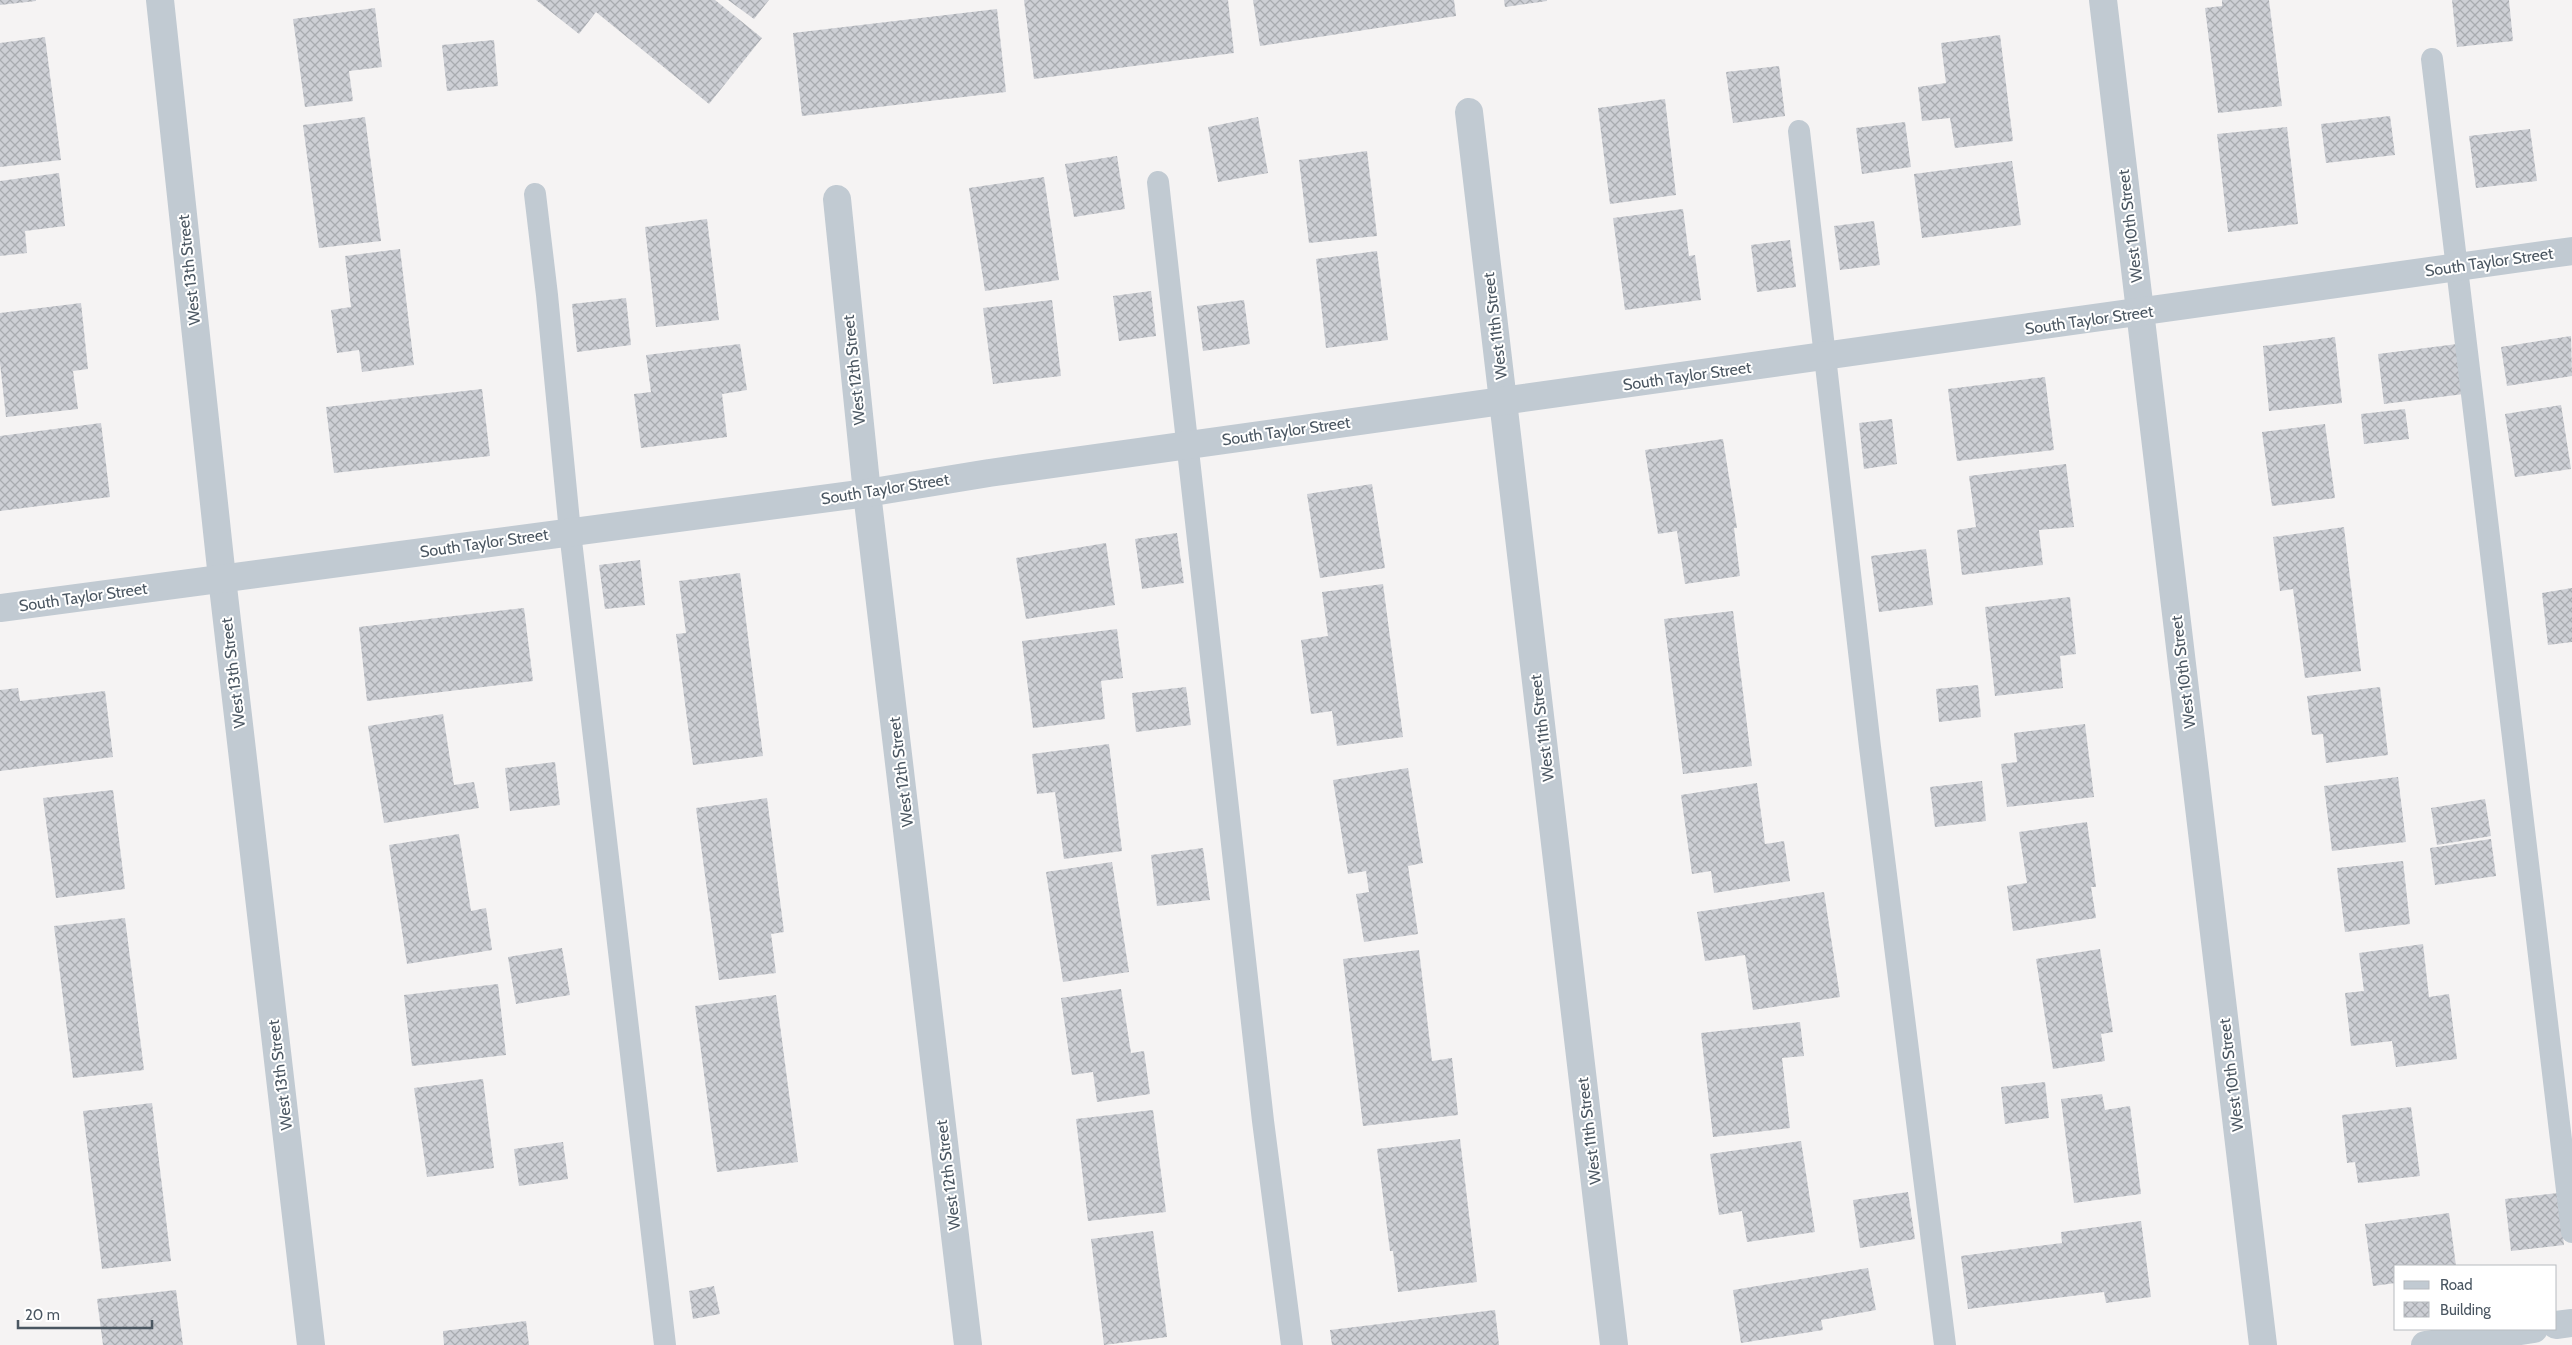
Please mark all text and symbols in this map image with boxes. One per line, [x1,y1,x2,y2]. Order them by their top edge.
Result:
street label: West 10th Street [2114,168,2146,283]
street label: West 13th Street [174,213,204,326]
street label: South Taylor Street [2424,244,2555,280]
street label: West 11th Street [1479,271,1511,381]
street label: South Taylor Street [2024,302,2155,338]
street label: West 12th Street [839,313,869,426]
street label: South Taylor Street [1622,358,1753,394]
street label: South Taylor Street [1221,413,1352,449]
street label: South Taylor Street [820,469,951,509]
street label: South Taylor Street [419,525,550,561]
street label: South Taylor Street [18,579,149,615]
street label: West 10th Street [2167,614,2199,729]
street label: West 13th Street [217,616,249,729]
street label: West 11th Street [1526,673,1558,783]
street label: West 12th Street [885,715,917,828]
street label: West 10th Street [2215,1017,2247,1132]
street label: West 13th Street [264,1018,296,1131]
street label: West 11th Street [1573,1076,1605,1186]
street label: West 12th Street [932,1118,964,1231]
legend [2394,1265,2557,1330]
text: Road [2440,1276,2473,1294]
scale bar [18,1298,151,1330]
text: Building [2440,1301,2491,1319]
text: 20 m [25,1306,60,1324]

